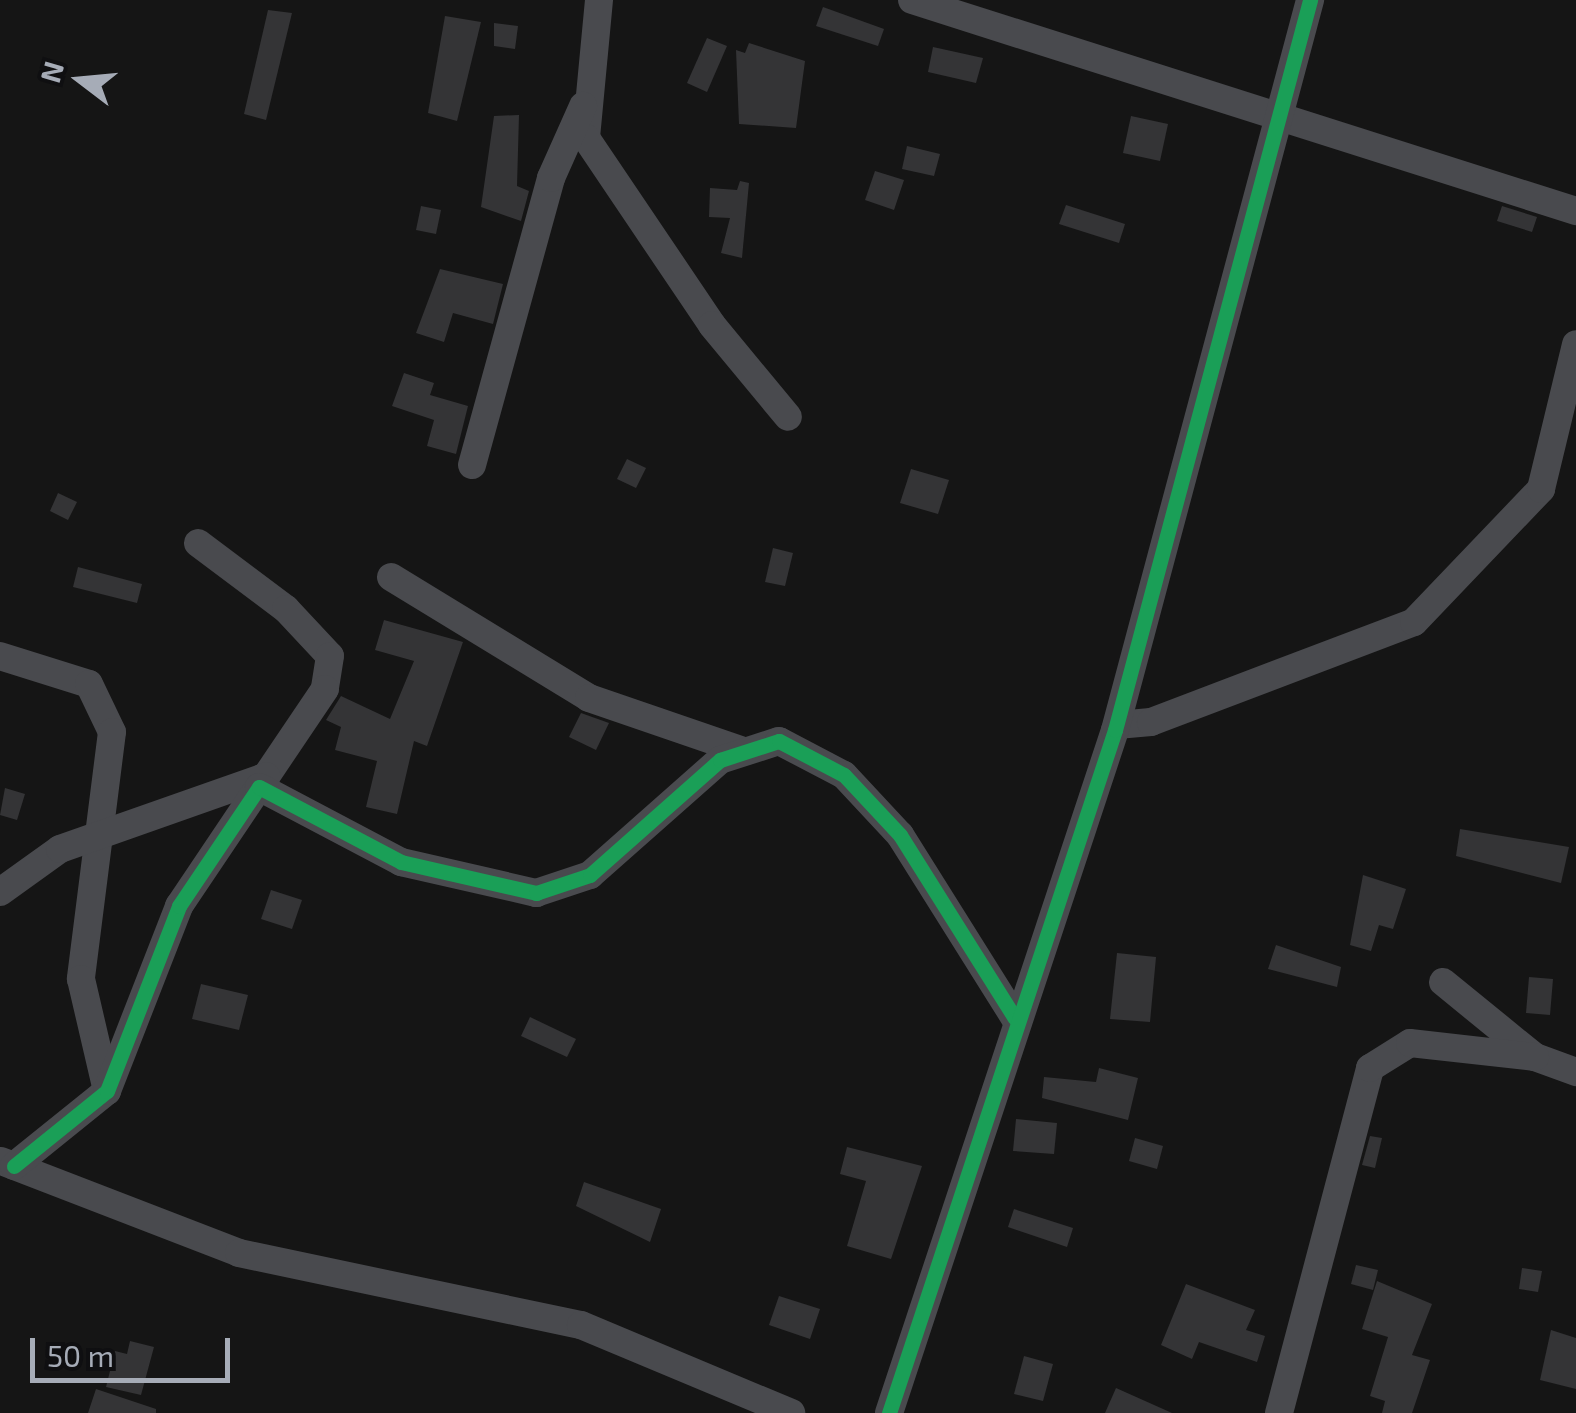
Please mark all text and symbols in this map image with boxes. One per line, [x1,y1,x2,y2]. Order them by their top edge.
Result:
north arrow [30,30,130,130]
text: N [32,57,70,86]
scale bar [35,1318,235,1380]
text: 50 m [47,1337,114,1373]

